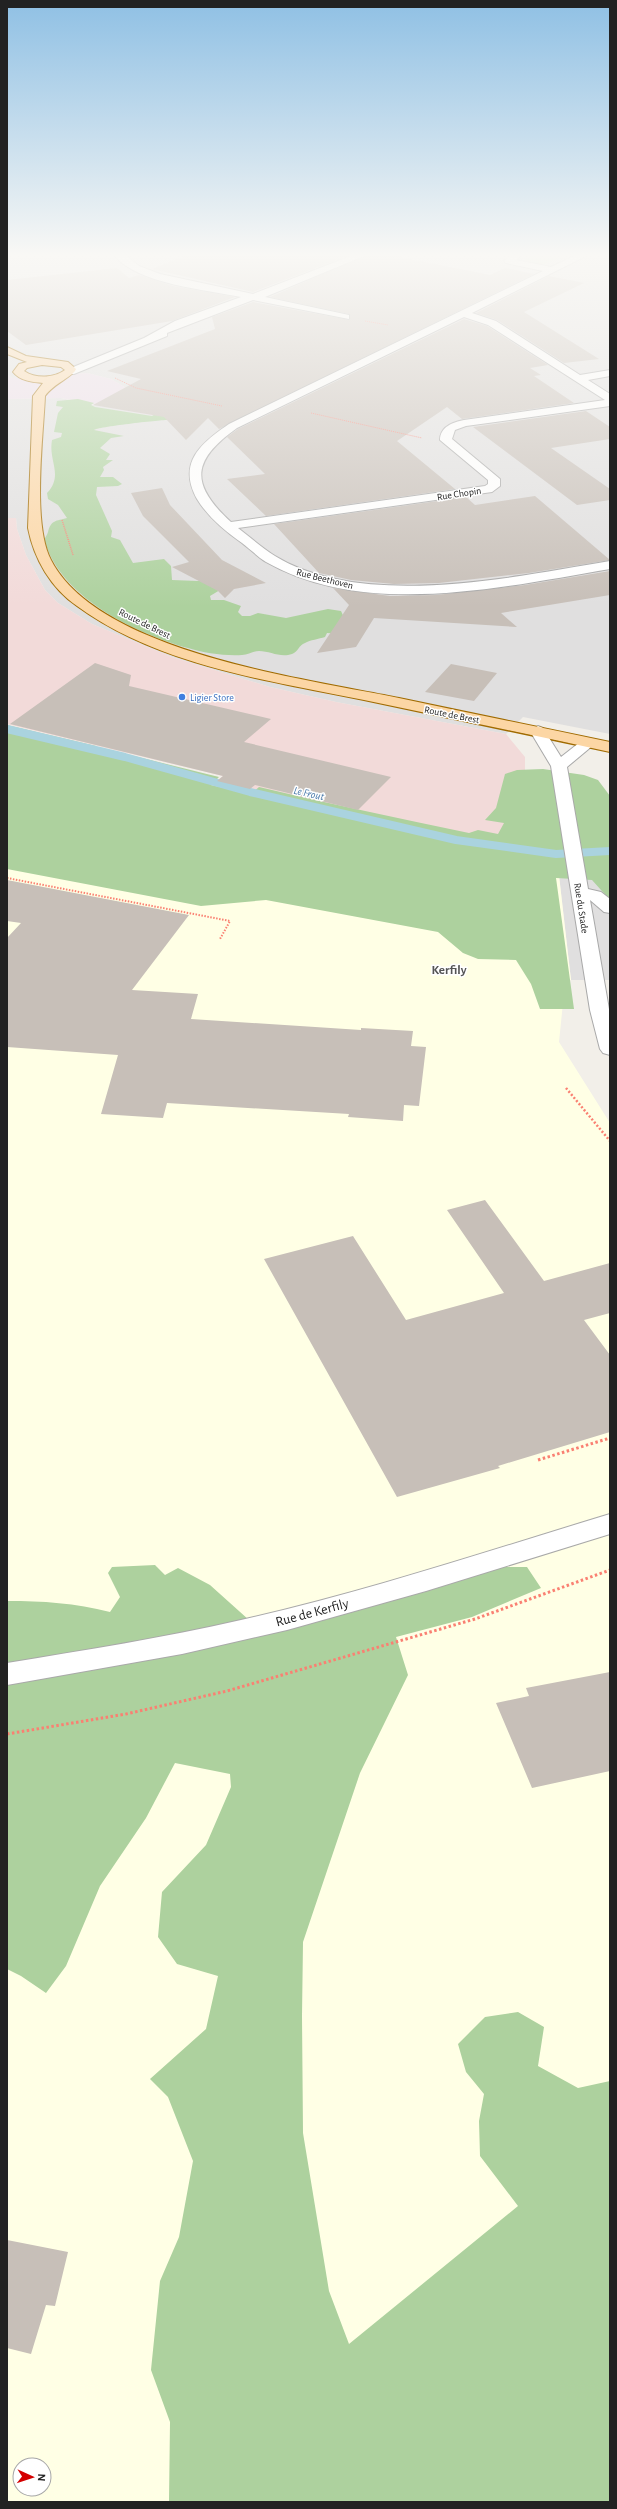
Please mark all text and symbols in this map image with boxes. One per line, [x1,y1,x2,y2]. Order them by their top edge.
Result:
street label: Rue Chopin [436,486,482,502]
street label: Rue Beethoven [295,567,354,591]
street label: Route de Brest [117,607,173,641]
marker: Ligier Store [177,692,187,702]
place label: Ligier Store [190,693,234,703]
street label: Route de Brest [423,705,481,725]
water label: Le Frout [292,785,326,802]
street label: Rue du Stade [572,882,590,934]
district label: Kerfily [432,964,467,977]
street label: Rue de Kerfily [274,1597,350,1629]
north arrow [12,2457,52,2497]
text: N [36,2473,47,2482]

